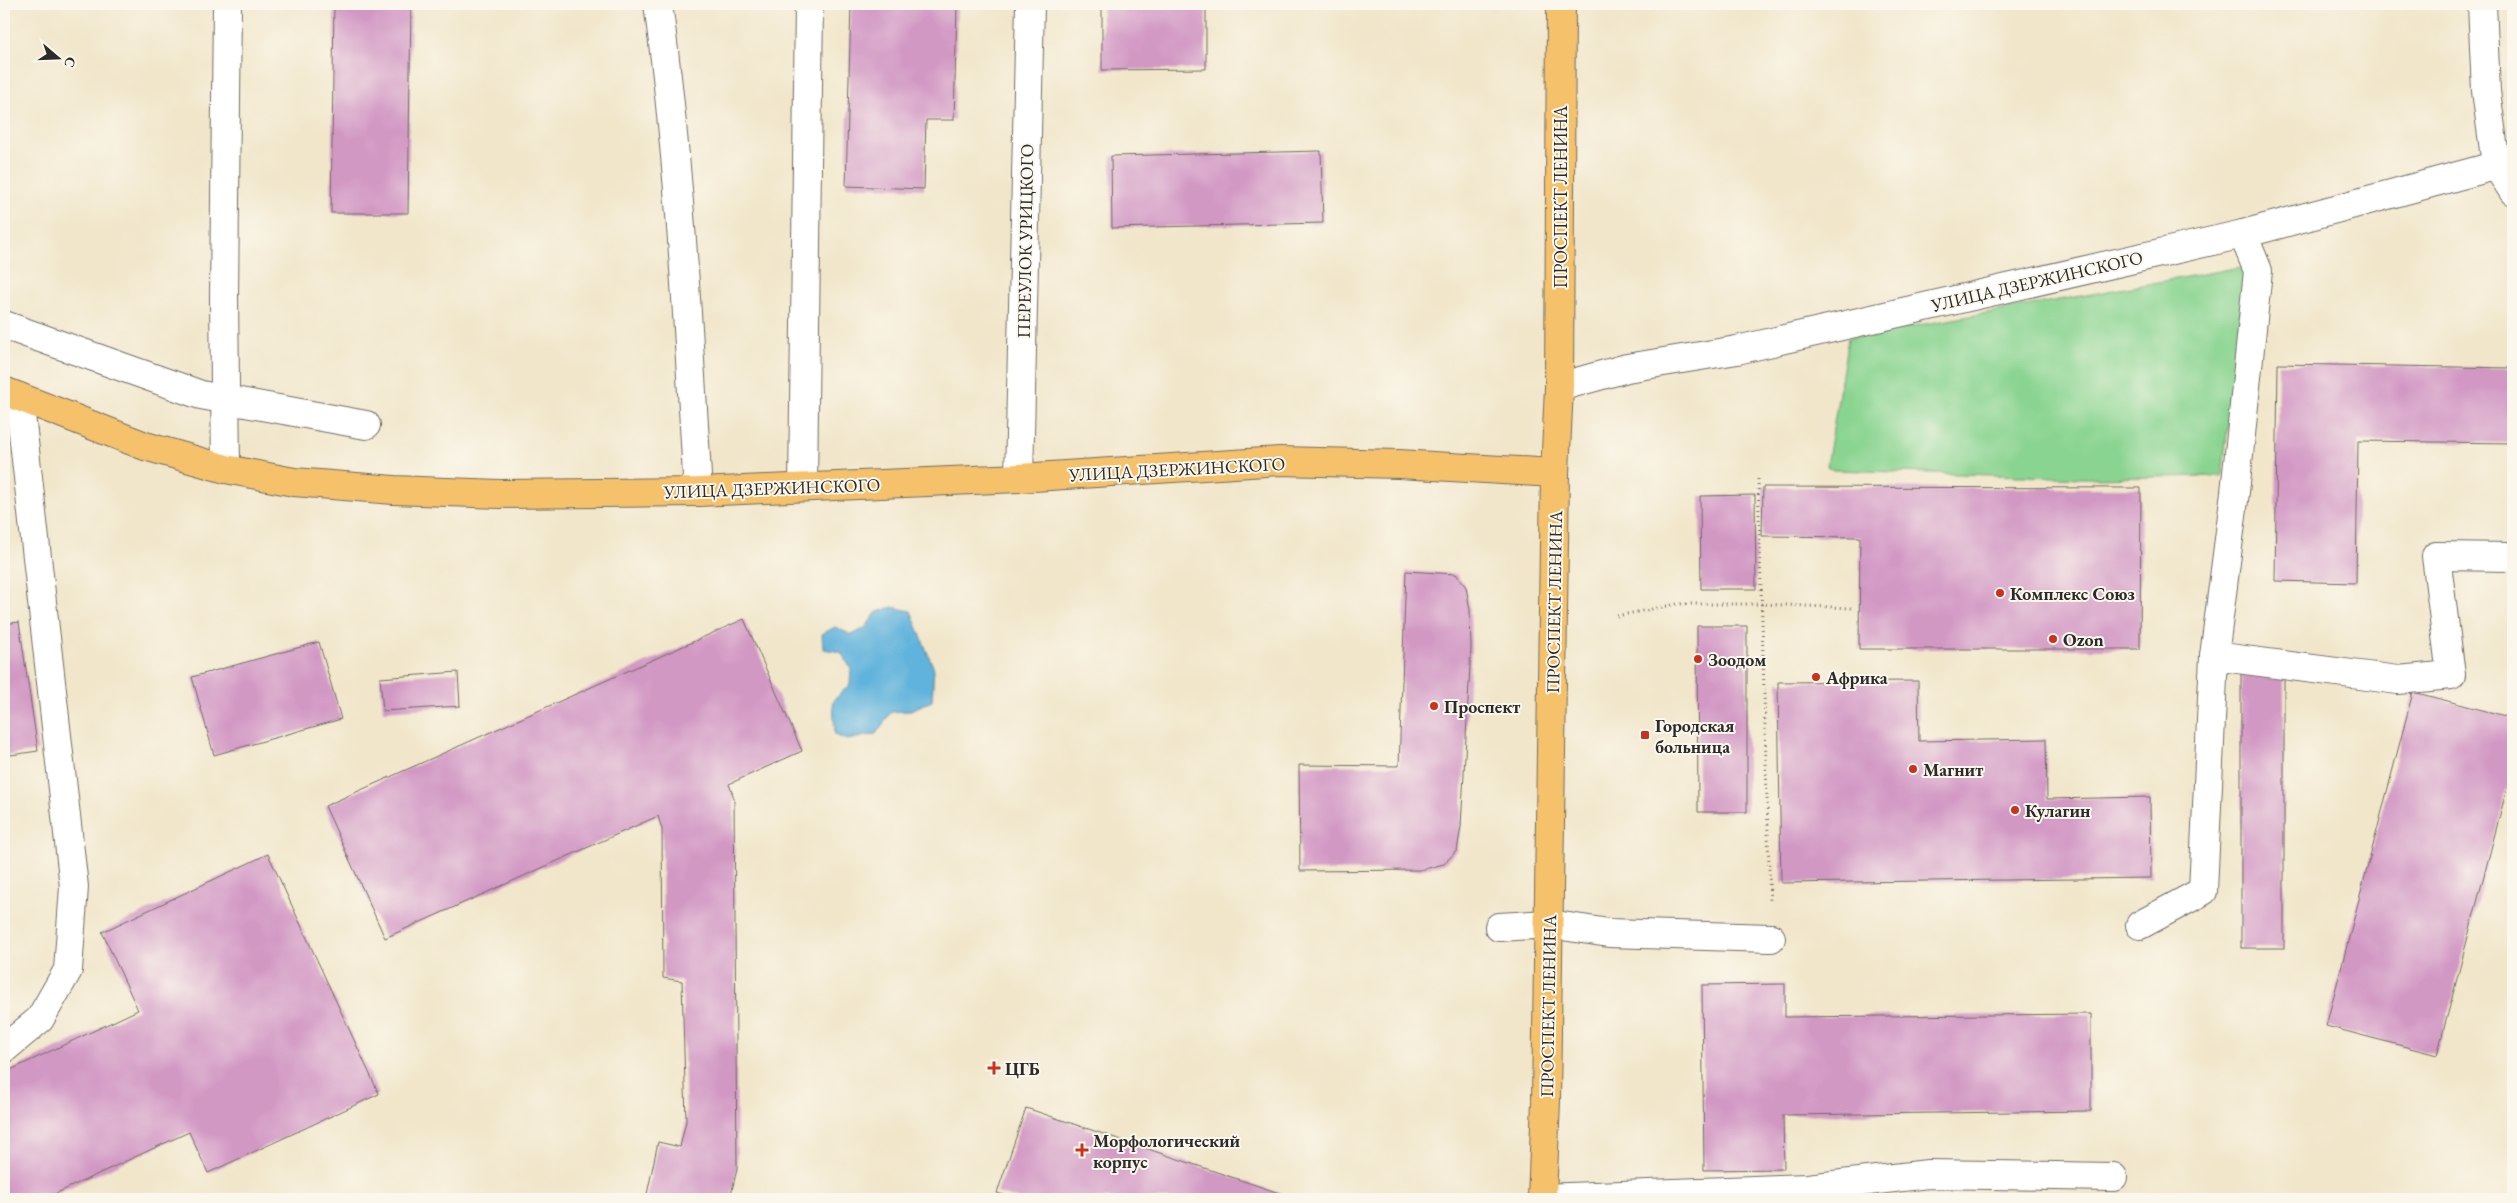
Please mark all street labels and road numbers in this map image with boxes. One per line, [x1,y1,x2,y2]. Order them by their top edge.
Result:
street label: ПРОСПЕКТ ЛЕНИНА [1549,105,1572,289]
street label: ПЕРЕУЛОК УРИЦКОГО [1012,143,1038,339]
street label: УЛИЦА ДЗЕРЖИНСКОГО [1928,245,2145,317]
street label: УЛИЦА ДЗЕРЖИНСКОГО [1067,452,1286,486]
street label: УЛИЦА ДЗЕРЖИНСКОГО [662,473,881,503]
street label: ПРОСПЕКТ ЛЕНИНА [1541,510,1567,694]
street label: ПРОСПЕКТ ЛЕНИНА [1535,914,1561,1098]

